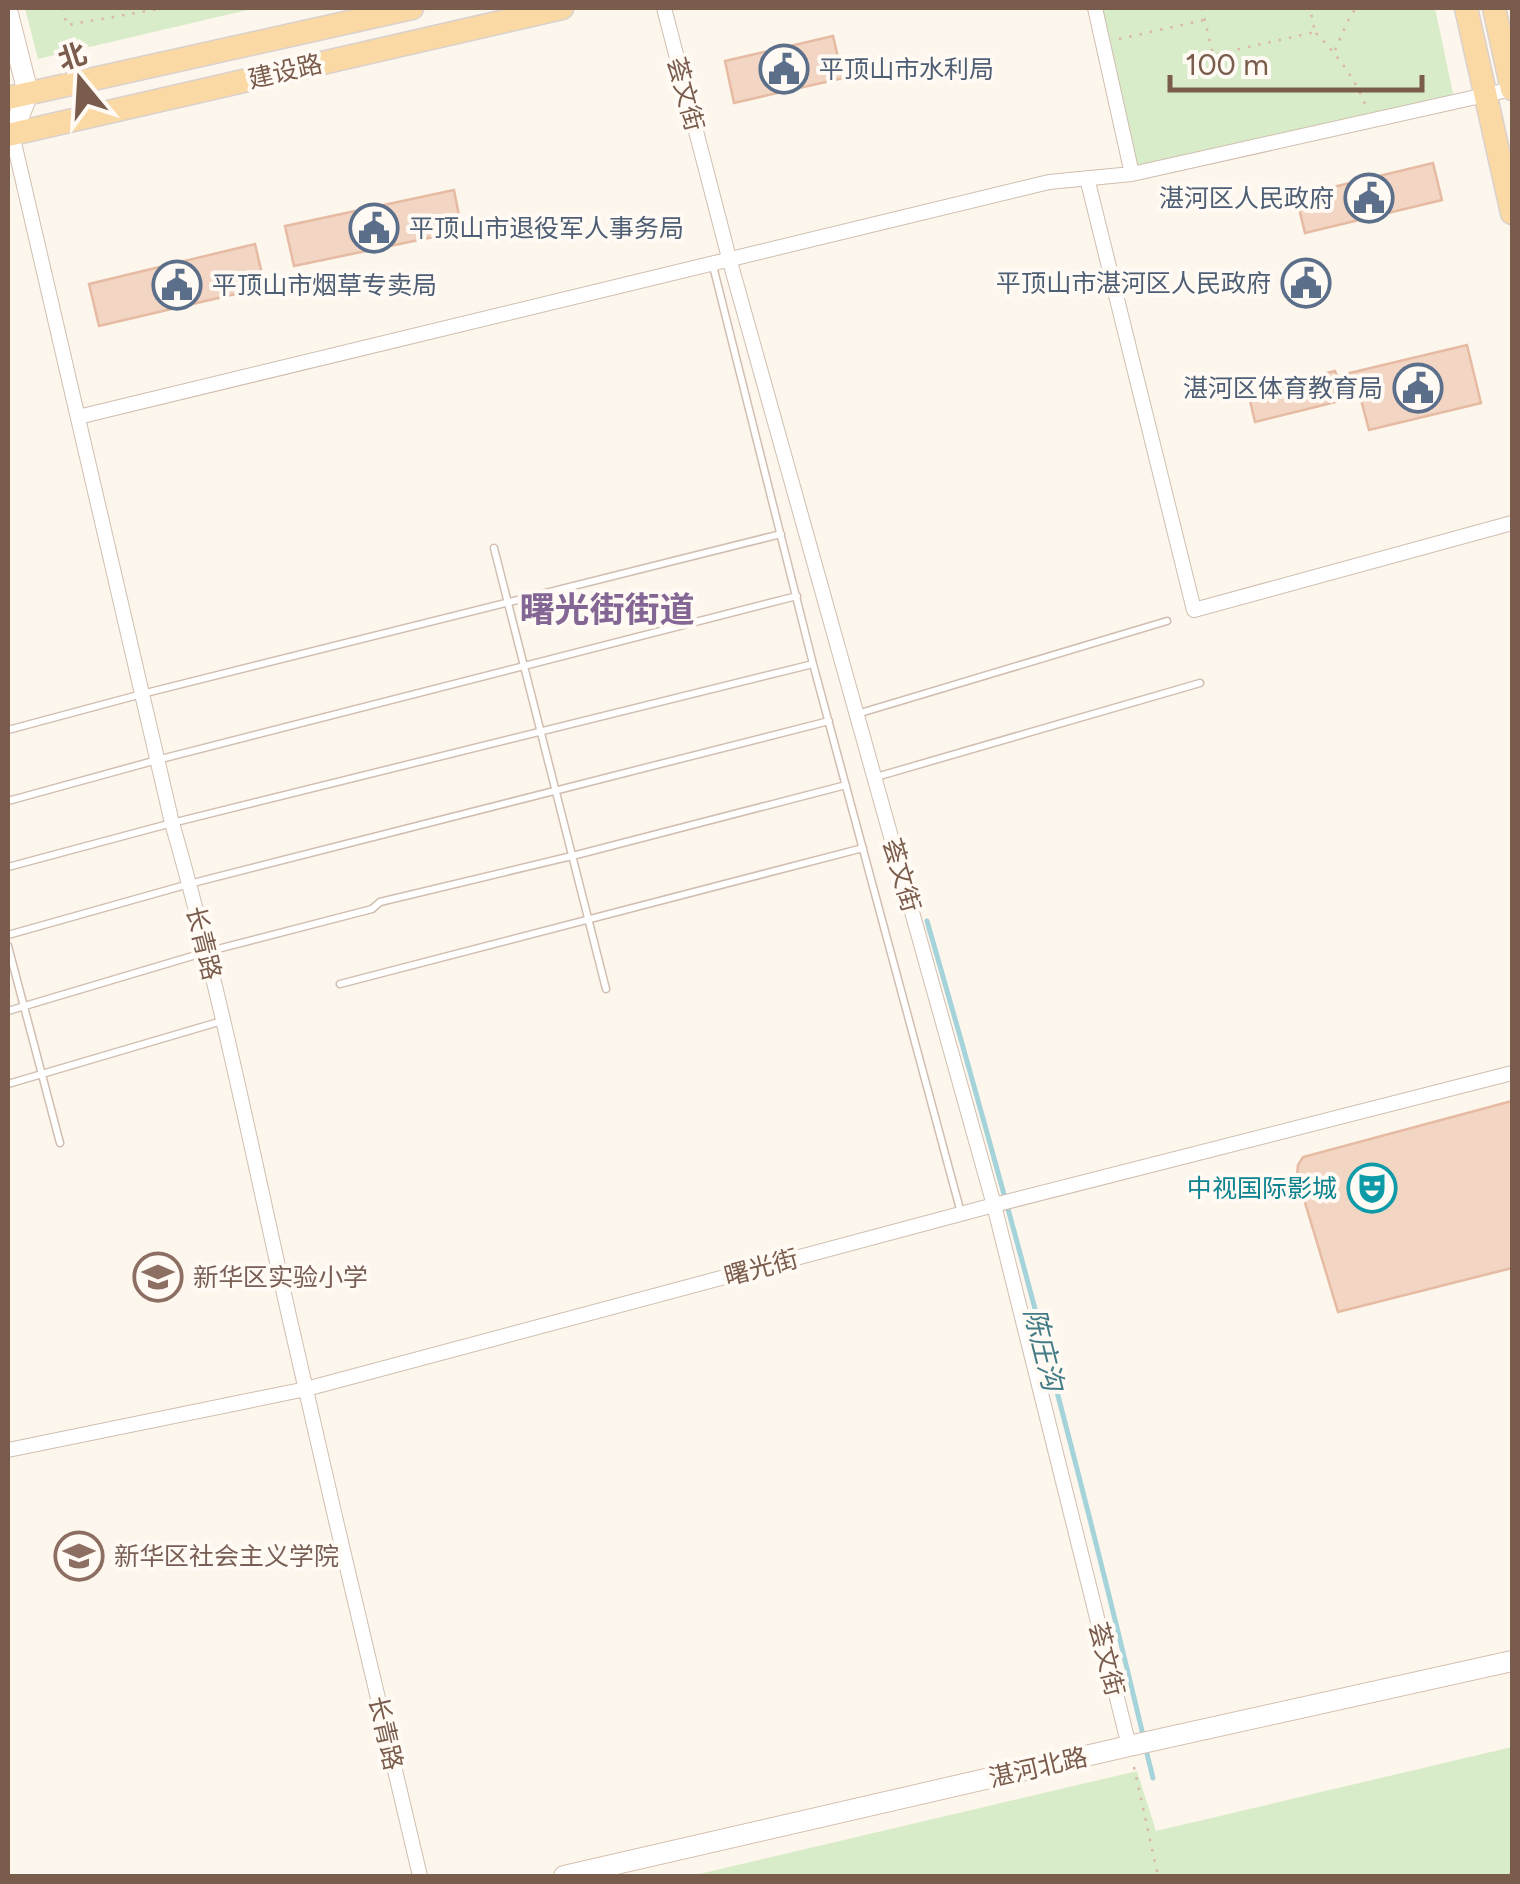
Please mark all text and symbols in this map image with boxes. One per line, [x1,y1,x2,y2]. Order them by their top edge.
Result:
north arrow [30,30,130,130]
scale bar [1170,30,1422,92]
text: 北 [54,36,91,77]
public building icon: 平顶山市水利局 [758,43,810,95]
text: 100 m [1185,46,1269,83]
street label: 建设路 [245,48,325,94]
street label: 荟文街 [662,54,710,134]
place label: 平顶山市水利局 [819,54,994,84]
public building icon: 湛河区人民政府 [1343,172,1395,224]
place label: 湛河区人民政府 [1159,183,1334,213]
public building icon: 平顶山市退役军人事务局 [348,202,400,254]
place label: 平顶山市退役军人事务局 [409,213,684,243]
public building icon: 平顶山市湛河区人民政府 [1280,257,1332,309]
public building icon: 平顶山市烟草专卖局 [151,259,203,311]
place label: 平顶山市湛河区人民政府 [996,268,1271,298]
place label: 平顶山市烟草专卖局 [212,270,437,300]
public building icon: 湛河区体育教育局 [1392,362,1444,414]
place label: 湛河区体育教育局 [1183,373,1383,403]
district label: 曙光街街道 [519,589,695,631]
street label: 荟文街 [877,835,927,915]
street label: 长青路 [180,903,228,983]
theatre icon: 中视国际影城 [1346,1162,1398,1214]
place label: 中视国际影城 [1187,1173,1337,1203]
street label: 曙光街 [721,1243,801,1291]
school or university icon: 新华区实验小学 [132,1251,184,1303]
place label: 新华区实验小学 [193,1262,368,1292]
water label: 陈庄沟 [1017,1304,1071,1397]
school or university icon: 新华区社会主义学院 [53,1530,105,1582]
place label: 新华区社会主义学院 [114,1541,339,1571]
street label: 荟文街 [1083,1619,1131,1699]
street label: 长青路 [363,1693,409,1773]
street label: 湛河北路 [986,1741,1090,1793]

